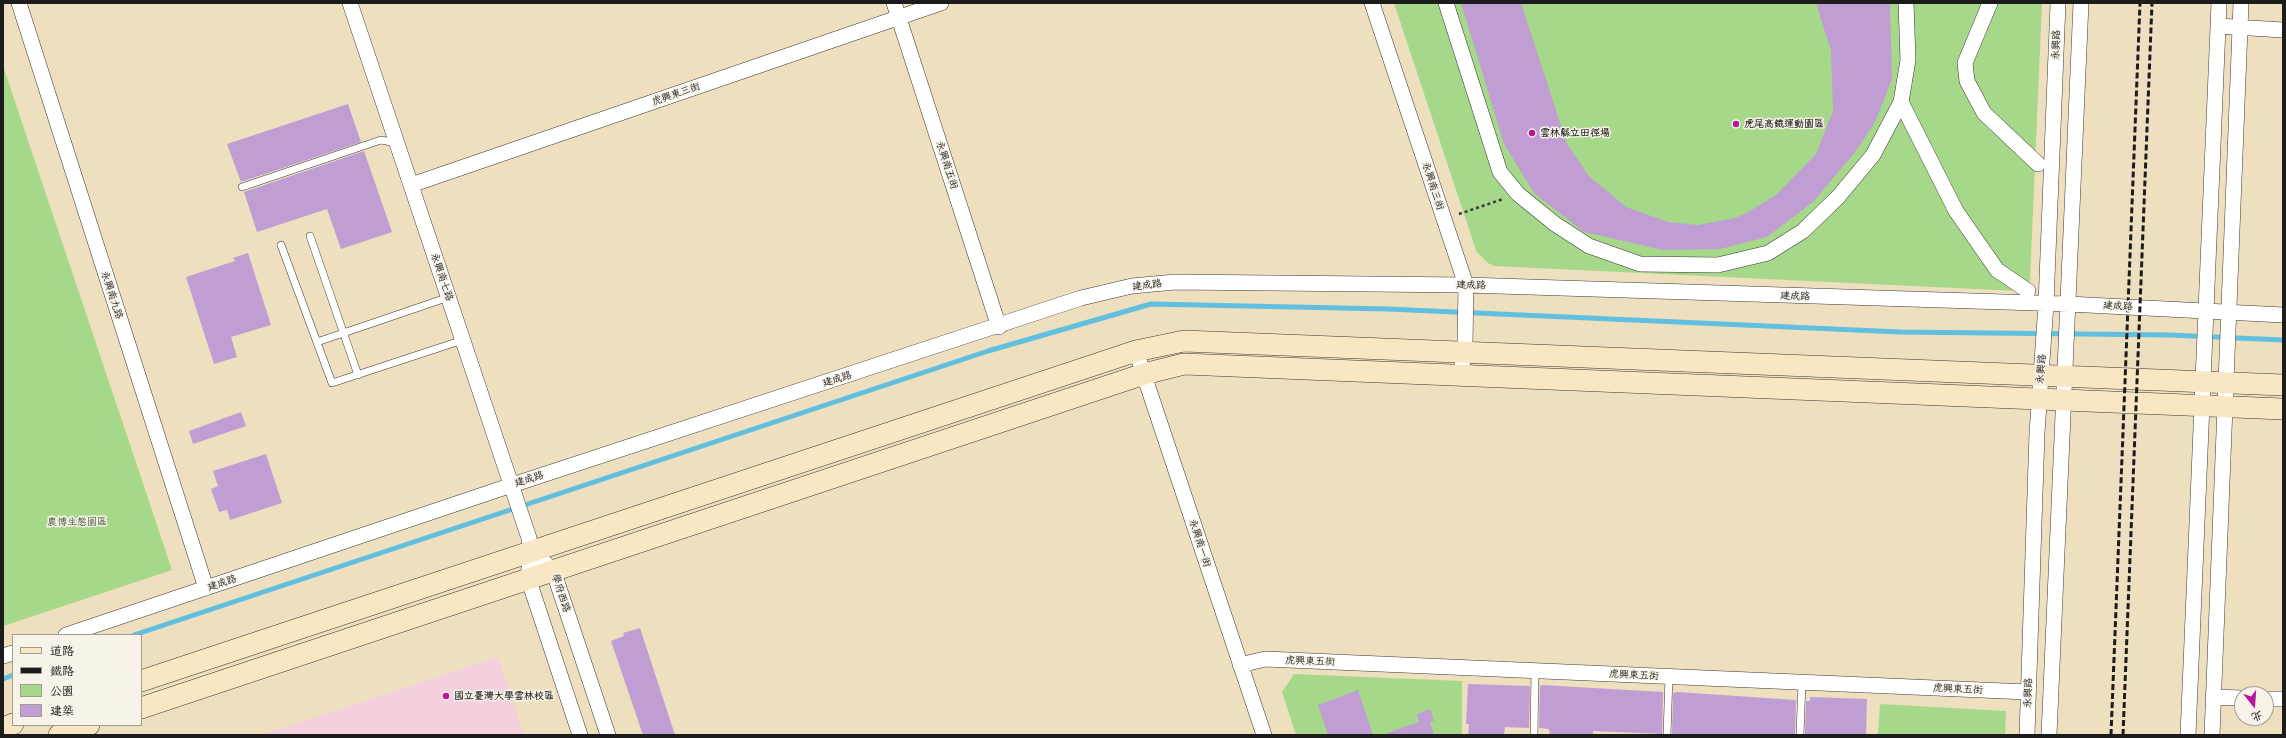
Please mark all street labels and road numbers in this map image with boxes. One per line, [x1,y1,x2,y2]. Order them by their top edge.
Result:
street label: 永興路 [2049,30,2063,60]
street label: 虎興東三街 [650,80,702,108]
street label: 永興南五街 [934,139,960,191]
street label: 永興南三街 [1420,160,1446,212]
street label: 永興南七路 [428,251,456,303]
street label: 永興南九路 [99,269,125,321]
street label: 建成路 [1131,277,1163,293]
street label: 建成路 [1456,279,1486,291]
street label: 建成路 [1780,289,1810,303]
street label: 建成路 [2103,299,2133,313]
street label: 永興路 [2034,354,2048,384]
street label: 建成路 [821,369,853,389]
street label: 建成路 [513,469,545,489]
street label: 永興南一街 [1187,517,1213,569]
street label: 建成路 [206,572,238,594]
street label: 學府西路 [549,572,573,614]
street label: 虎興東五街 [1285,654,1335,668]
street label: 虎興東五街 [1609,668,1659,682]
street label: 永興路 [2021,678,2035,708]
street label: 虎興東五街 [1933,682,1983,696]

